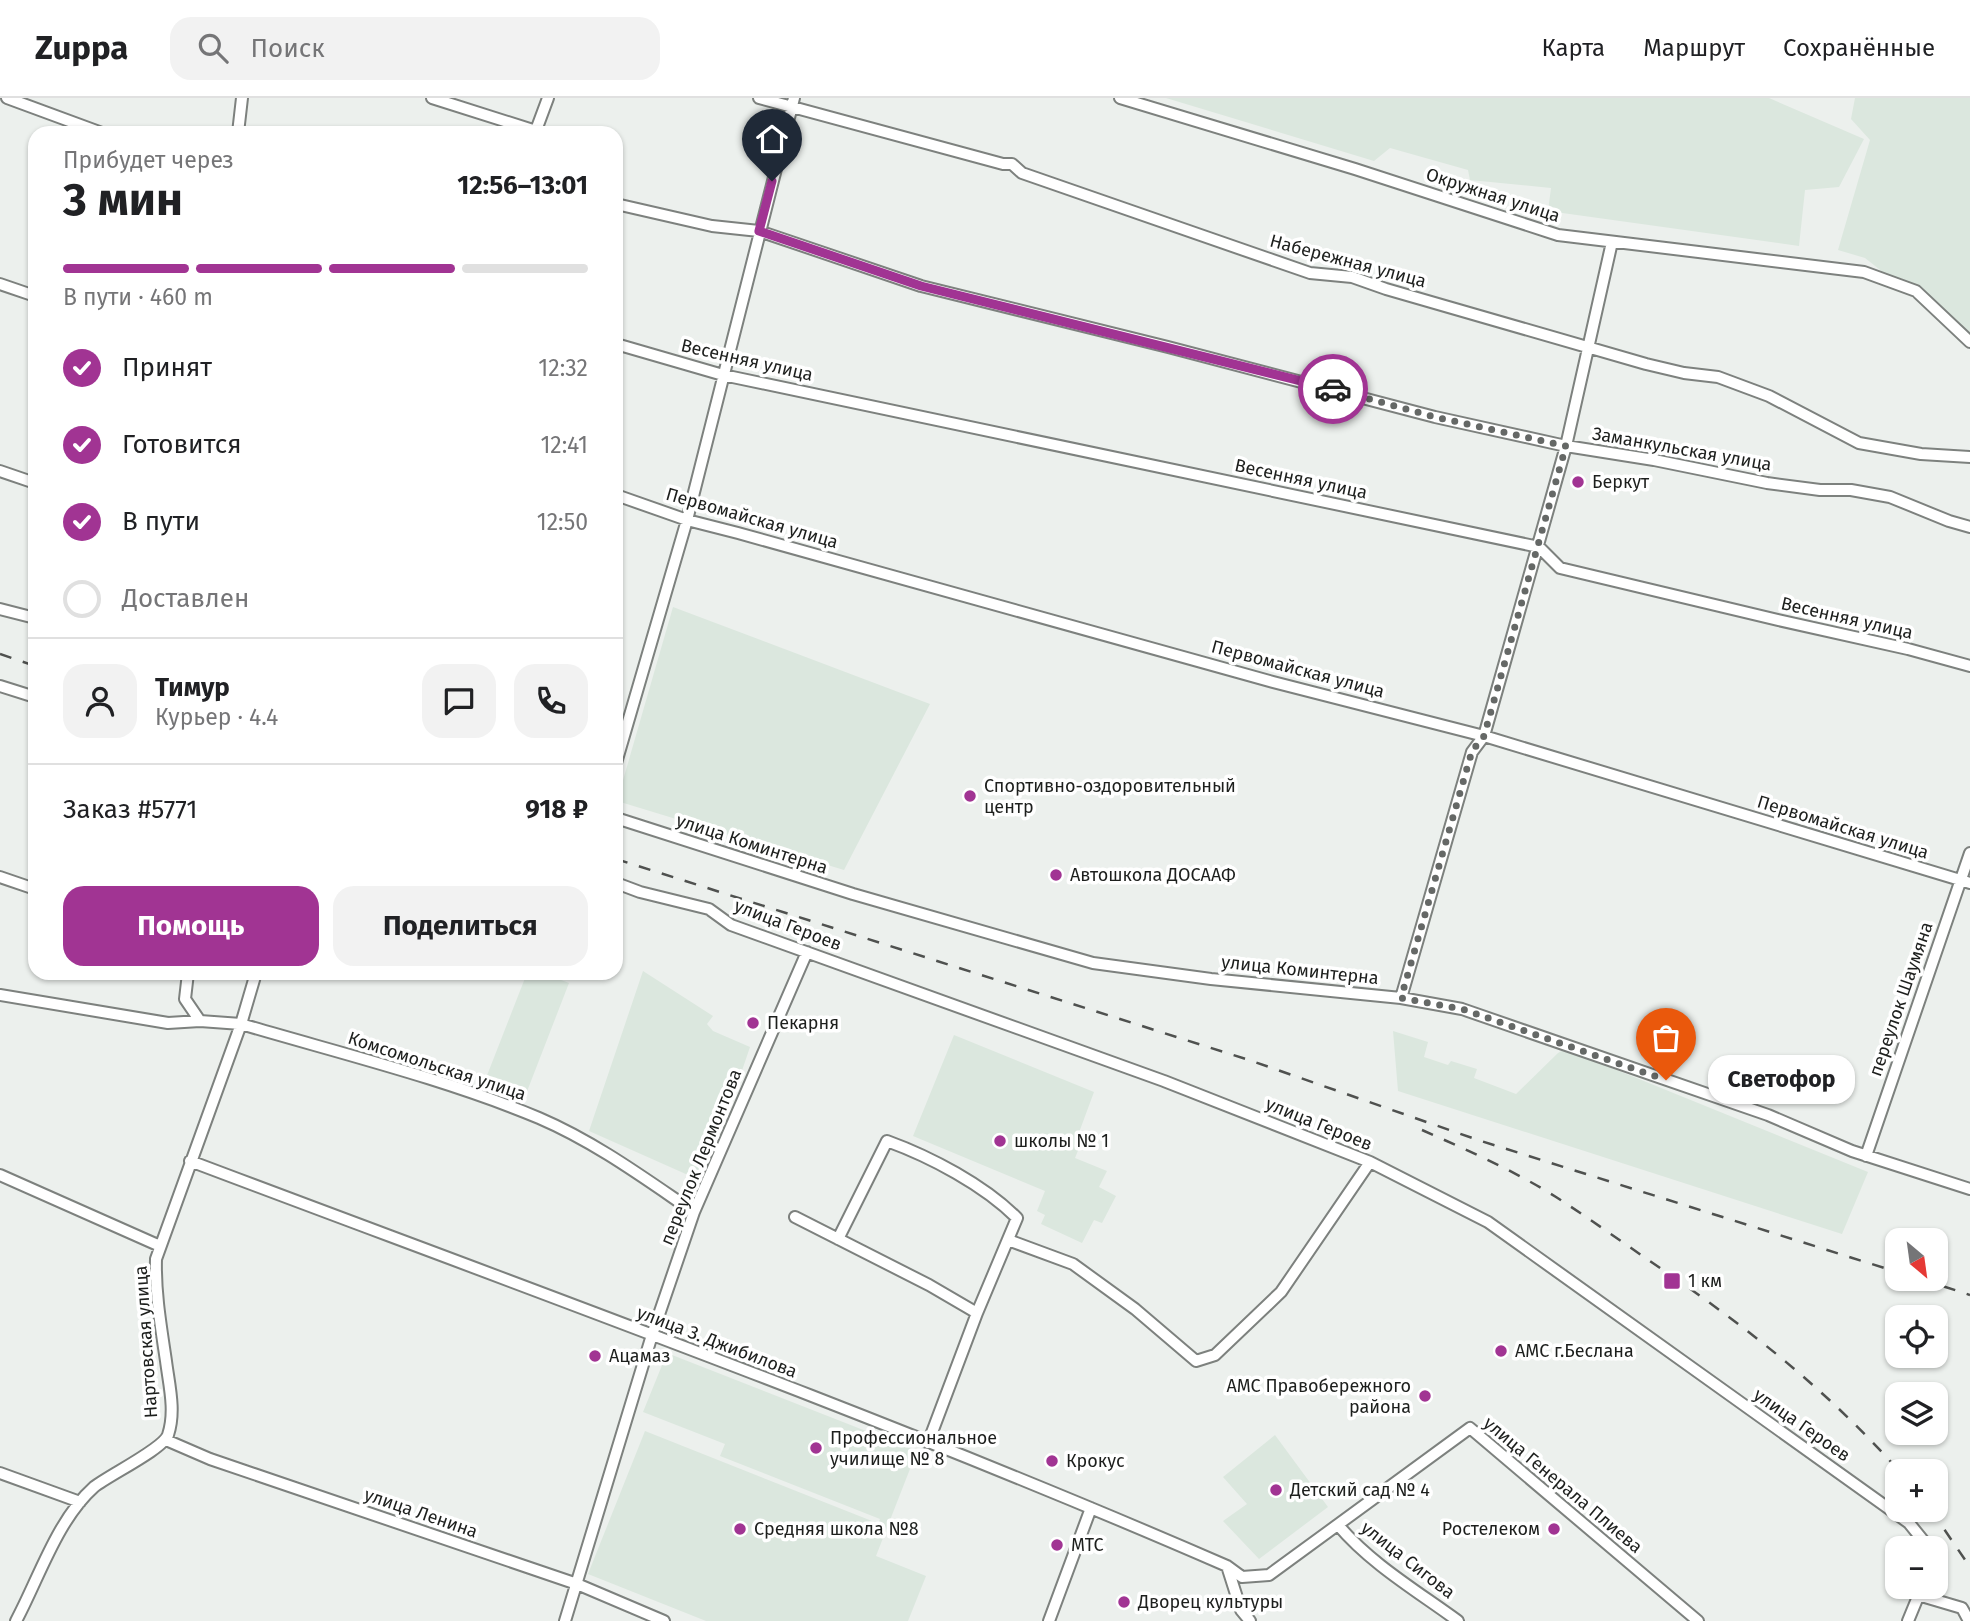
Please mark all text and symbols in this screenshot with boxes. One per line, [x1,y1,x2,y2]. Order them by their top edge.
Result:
search box [170,17,660,80]
text: Zuppa [35,28,128,68]
icon: search [194,29,232,67]
text: Поиск [250,33,325,64]
text: Карта [1542,34,1605,62]
text: Маршрут [1643,34,1745,62]
text: Сохранённые [1783,34,1935,62]
pin [742,109,802,181]
icon: home [753,120,791,158]
text: Прибудет через [63,146,234,174]
street label: Окружная улица [1423,163,1563,227]
text: 12:56–13:01 [457,170,588,201]
text: 3 мин [63,172,183,227]
street label: Набережная улица [1267,230,1429,292]
text: В пути · 460 m [63,283,213,311]
street label: Весенняя улица [679,334,815,386]
icon: check [63,349,101,387]
text: Принят [122,352,212,383]
text: 12:32 [538,354,588,382]
courier [1298,354,1368,424]
icon: car [1314,370,1352,408]
street label: Заманкульская улица [1591,422,1773,476]
icon: check [63,426,101,464]
text: Готовится [122,429,242,460]
text: 12:41 [540,431,588,459]
street label: Весенняя улица [1233,454,1369,504]
place label: Беркут [1592,471,1650,493]
marker: Беркут [1570,474,1586,490]
street label: Первомайская улица [663,483,841,553]
icon: check [63,503,101,541]
text: В пути [122,506,200,537]
text: 12:50 [537,508,588,536]
text: Доставлен [122,583,249,614]
street label: Весенняя улица [1779,592,1915,644]
street label: Первомайская улица [1209,635,1387,703]
button: person [63,664,137,738]
button: chat [422,664,496,738]
button: phone [514,664,588,738]
text: Тимур [155,672,230,703]
text: Курьер · 4.4 [155,703,278,731]
place label: Спортивно-оздоровительный центр [984,775,1236,818]
marker: Спортивно-оздоровительный центр [962,788,978,804]
street label: Первомайская улица [1755,790,1931,864]
text: Заказ #5771 [63,794,198,825]
text: 918 ₽ [525,794,588,825]
street label: улица Коминтерна [673,809,831,879]
place label: Автошкола ДОСААФ [1070,864,1236,886]
marker: Автошкола ДОСААФ [1048,867,1064,883]
button: Помощь [63,886,319,966]
button: Поделиться [333,886,588,966]
street label: улица Героев [731,894,845,956]
street label: переулок Шаумяна [1864,919,1938,1079]
street label: улица Коминтерна [1220,951,1380,989]
pin [1636,1008,1696,1080]
place label: Пекарня [767,1012,839,1034]
marker: Пекарня [745,1015,761,1031]
icon: bag [1647,1019,1685,1057]
street label: Комсомольская улица [345,1027,529,1105]
callout: Светофор [1708,1056,1855,1104]
text: Светофор [1728,1065,1835,1093]
street label: переулок Лермонтова [656,1066,746,1248]
street label: улица Героев [1262,1093,1376,1155]
place label: школы № 1 [1014,1130,1109,1152]
marker: школы № 1 [992,1133,1008,1149]
north arrow [1885,1228,1948,1292]
map controls [1885,1228,1948,1599]
street label: Нартовская улица [130,1265,162,1419]
place label: 1 км [1688,1270,1722,1292]
marker: 1 км [1662,1271,1682,1291]
street label: улица З. Джибилова [634,1301,800,1383]
button: locate [1885,1305,1948,1368]
place label: АМС г.Беслана [1515,1340,1634,1362]
marker: АМС г.Беслана [1493,1343,1509,1359]
place label: Ацамаз [609,1345,671,1367]
marker: Ацамаз [587,1348,603,1364]
place label: АМС Правобережного района [1226,1375,1411,1418]
button: layers [1885,1382,1948,1445]
street label: улица Героев [1749,1384,1855,1466]
marker: АМС Правобережного района [1417,1388,1433,1404]
street label: улица Генерала Плиева [1479,1412,1647,1558]
place label: Профессиональное училище № 8 [830,1427,997,1470]
marker: Профессиональное училище № 8 [808,1440,824,1456]
place label: Крокус [1066,1450,1125,1472]
marker: Крокус [1044,1453,1060,1469]
button: + [1885,1459,1948,1522]
place label: Детский сад № 4 [1289,1479,1430,1501]
marker: Детский сад № 4 [1268,1482,1284,1498]
street label: улица Ленина [361,1483,481,1543]
street label: улица Сигова [1357,1517,1459,1603]
place label: Средняя школа №8 [754,1518,919,1540]
place label: Ростелеком [1442,1518,1540,1540]
marker: Средняя школа №8 [732,1521,748,1537]
marker: Ростелеком [1546,1521,1562,1537]
place label: МТС [1071,1534,1104,1556]
button: − [1885,1536,1948,1599]
marker: МТС [1049,1537,1065,1553]
place label: Дворец культуры [1137,1591,1283,1613]
marker: Дворец культуры [1116,1594,1132,1610]

